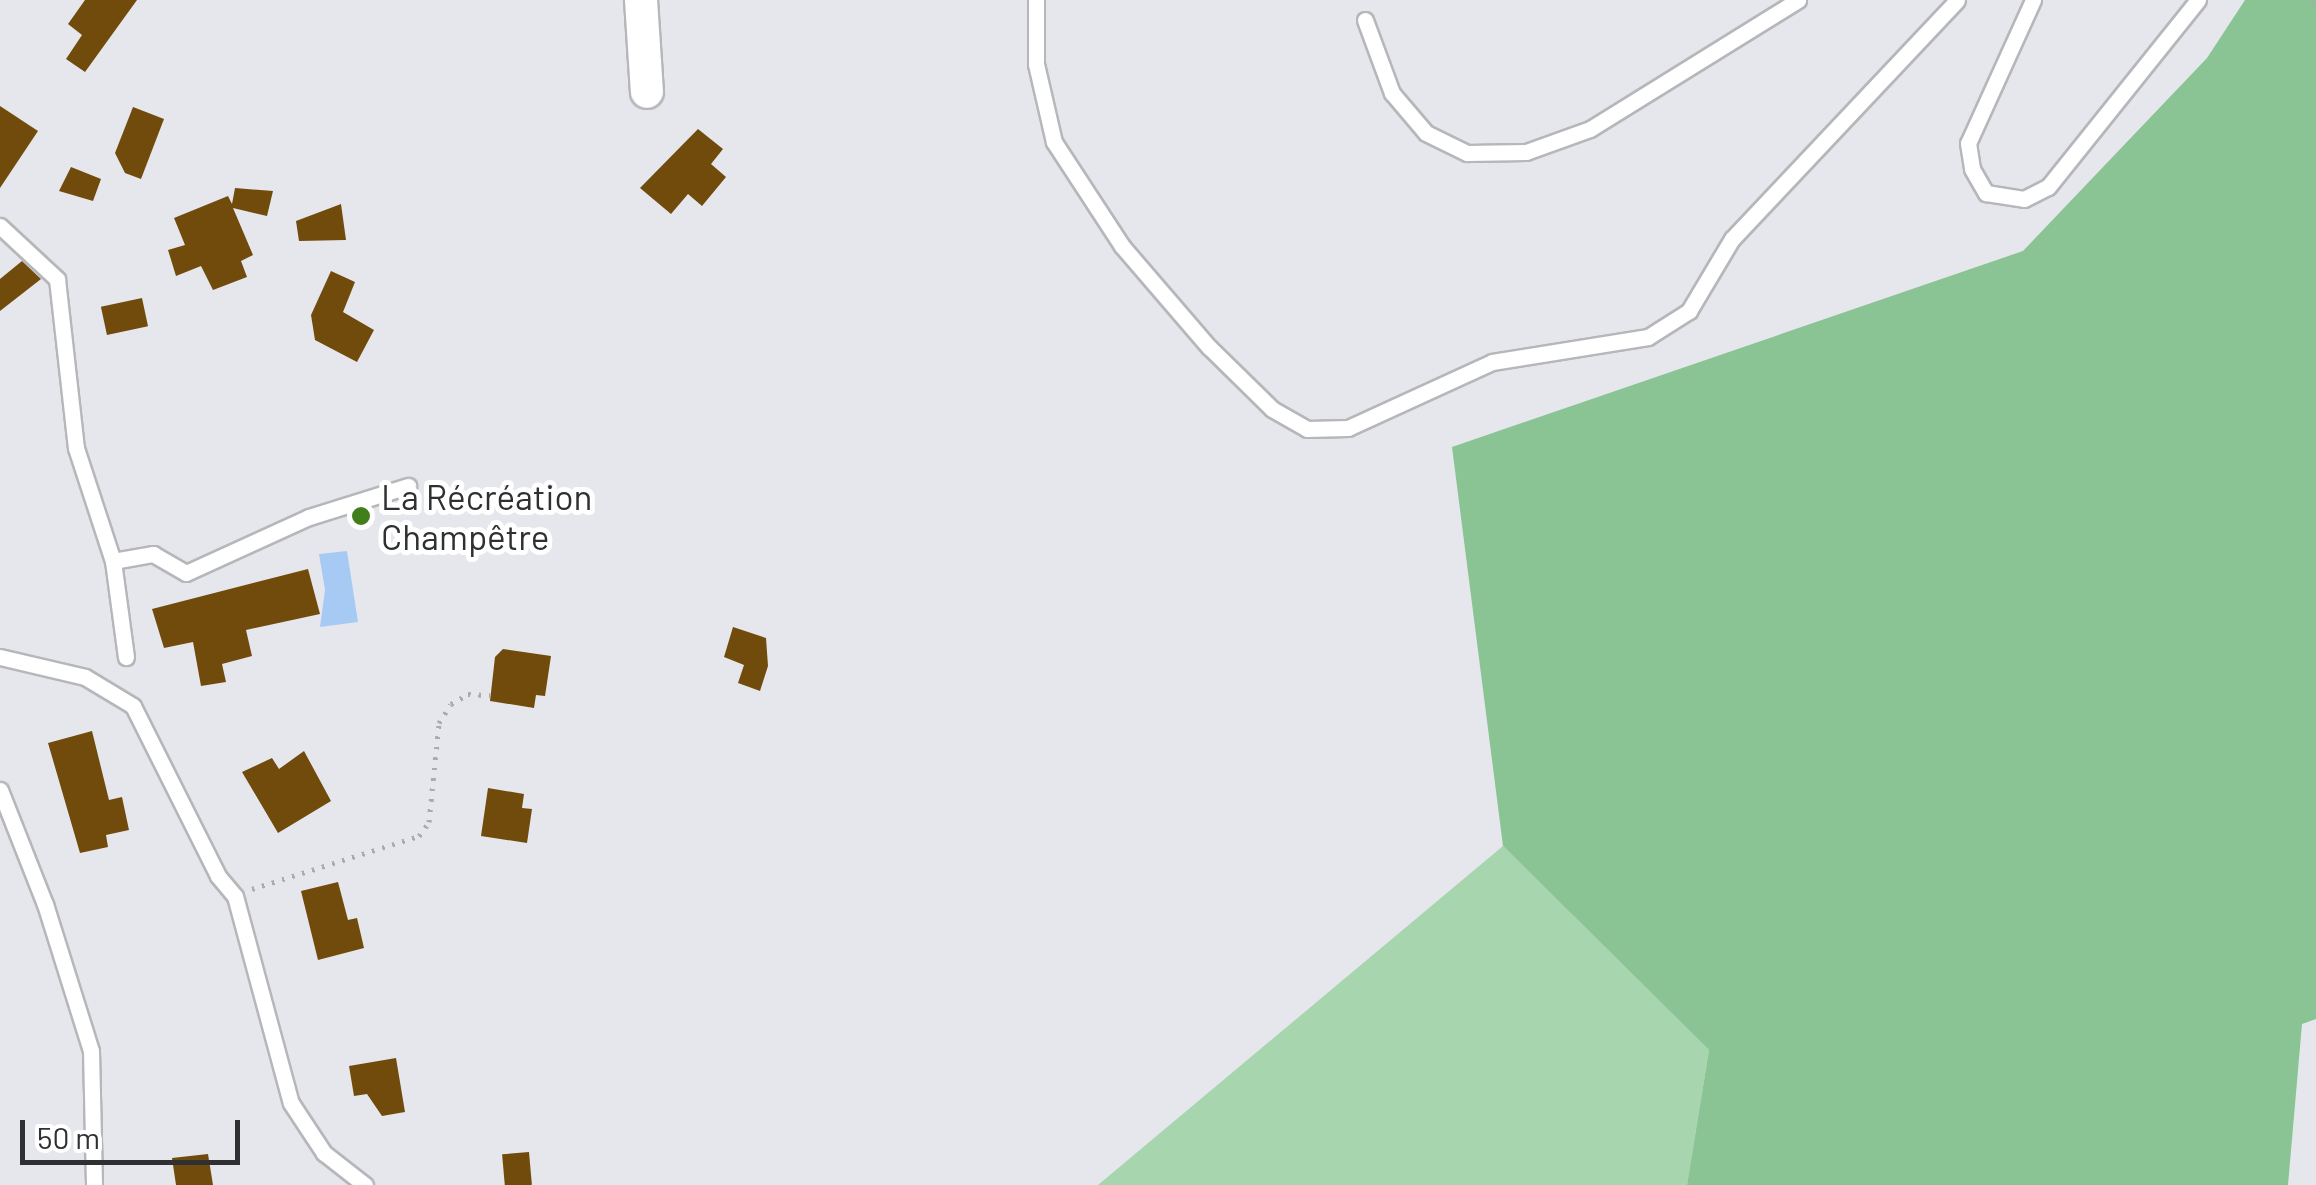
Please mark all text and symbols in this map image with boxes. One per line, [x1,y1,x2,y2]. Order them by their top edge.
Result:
place label: La Récréation Champêtre [381,475,592,557]
marker: La Récréation Champêtre [350,505,372,527]
scale bar [25,1100,245,1162]
text: 50 m [37,1119,100,1155]

